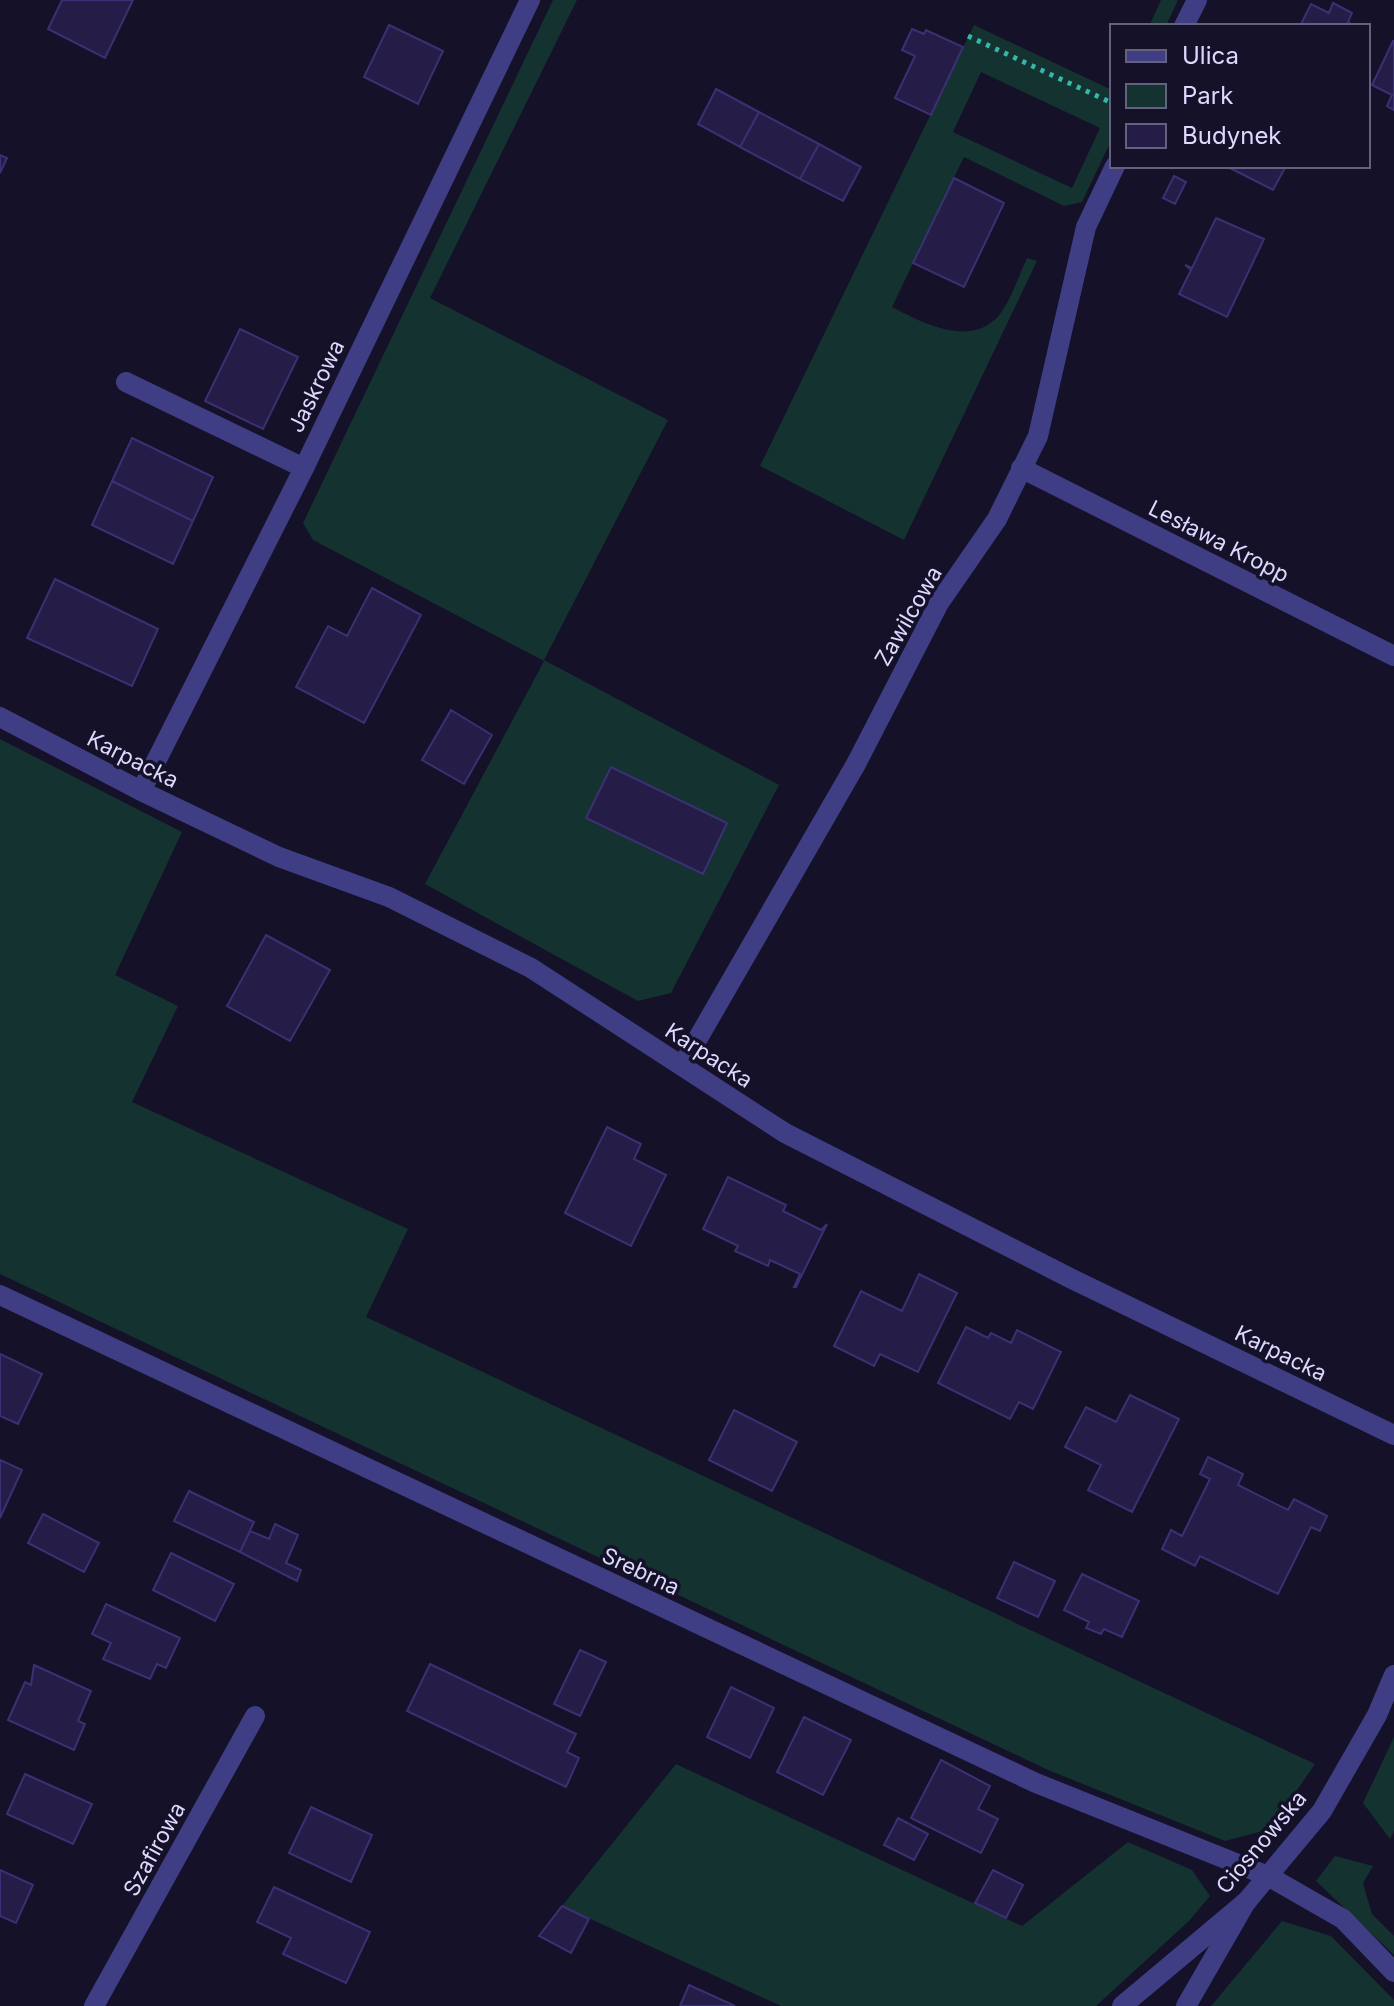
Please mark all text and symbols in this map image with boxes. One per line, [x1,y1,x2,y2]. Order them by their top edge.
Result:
legend [1110,24,1370,168]
text: Ulica [1182,41,1239,70]
text: Park [1182,81,1233,110]
text: Budynek [1182,121,1282,150]
street label: Jaskrowa [282,336,350,436]
street label: Lesława Kropp [1145,494,1293,588]
street label: Zawilcowa [869,562,947,670]
street label: Karpacka [83,725,183,793]
street label: Karpacka [660,1017,758,1093]
street label: Karpacka [1231,1320,1331,1386]
street label: Srebrna [598,1542,684,1600]
street label: Ciosnowska [1211,1785,1311,1899]
street label: Szafirowa [118,1798,190,1900]

